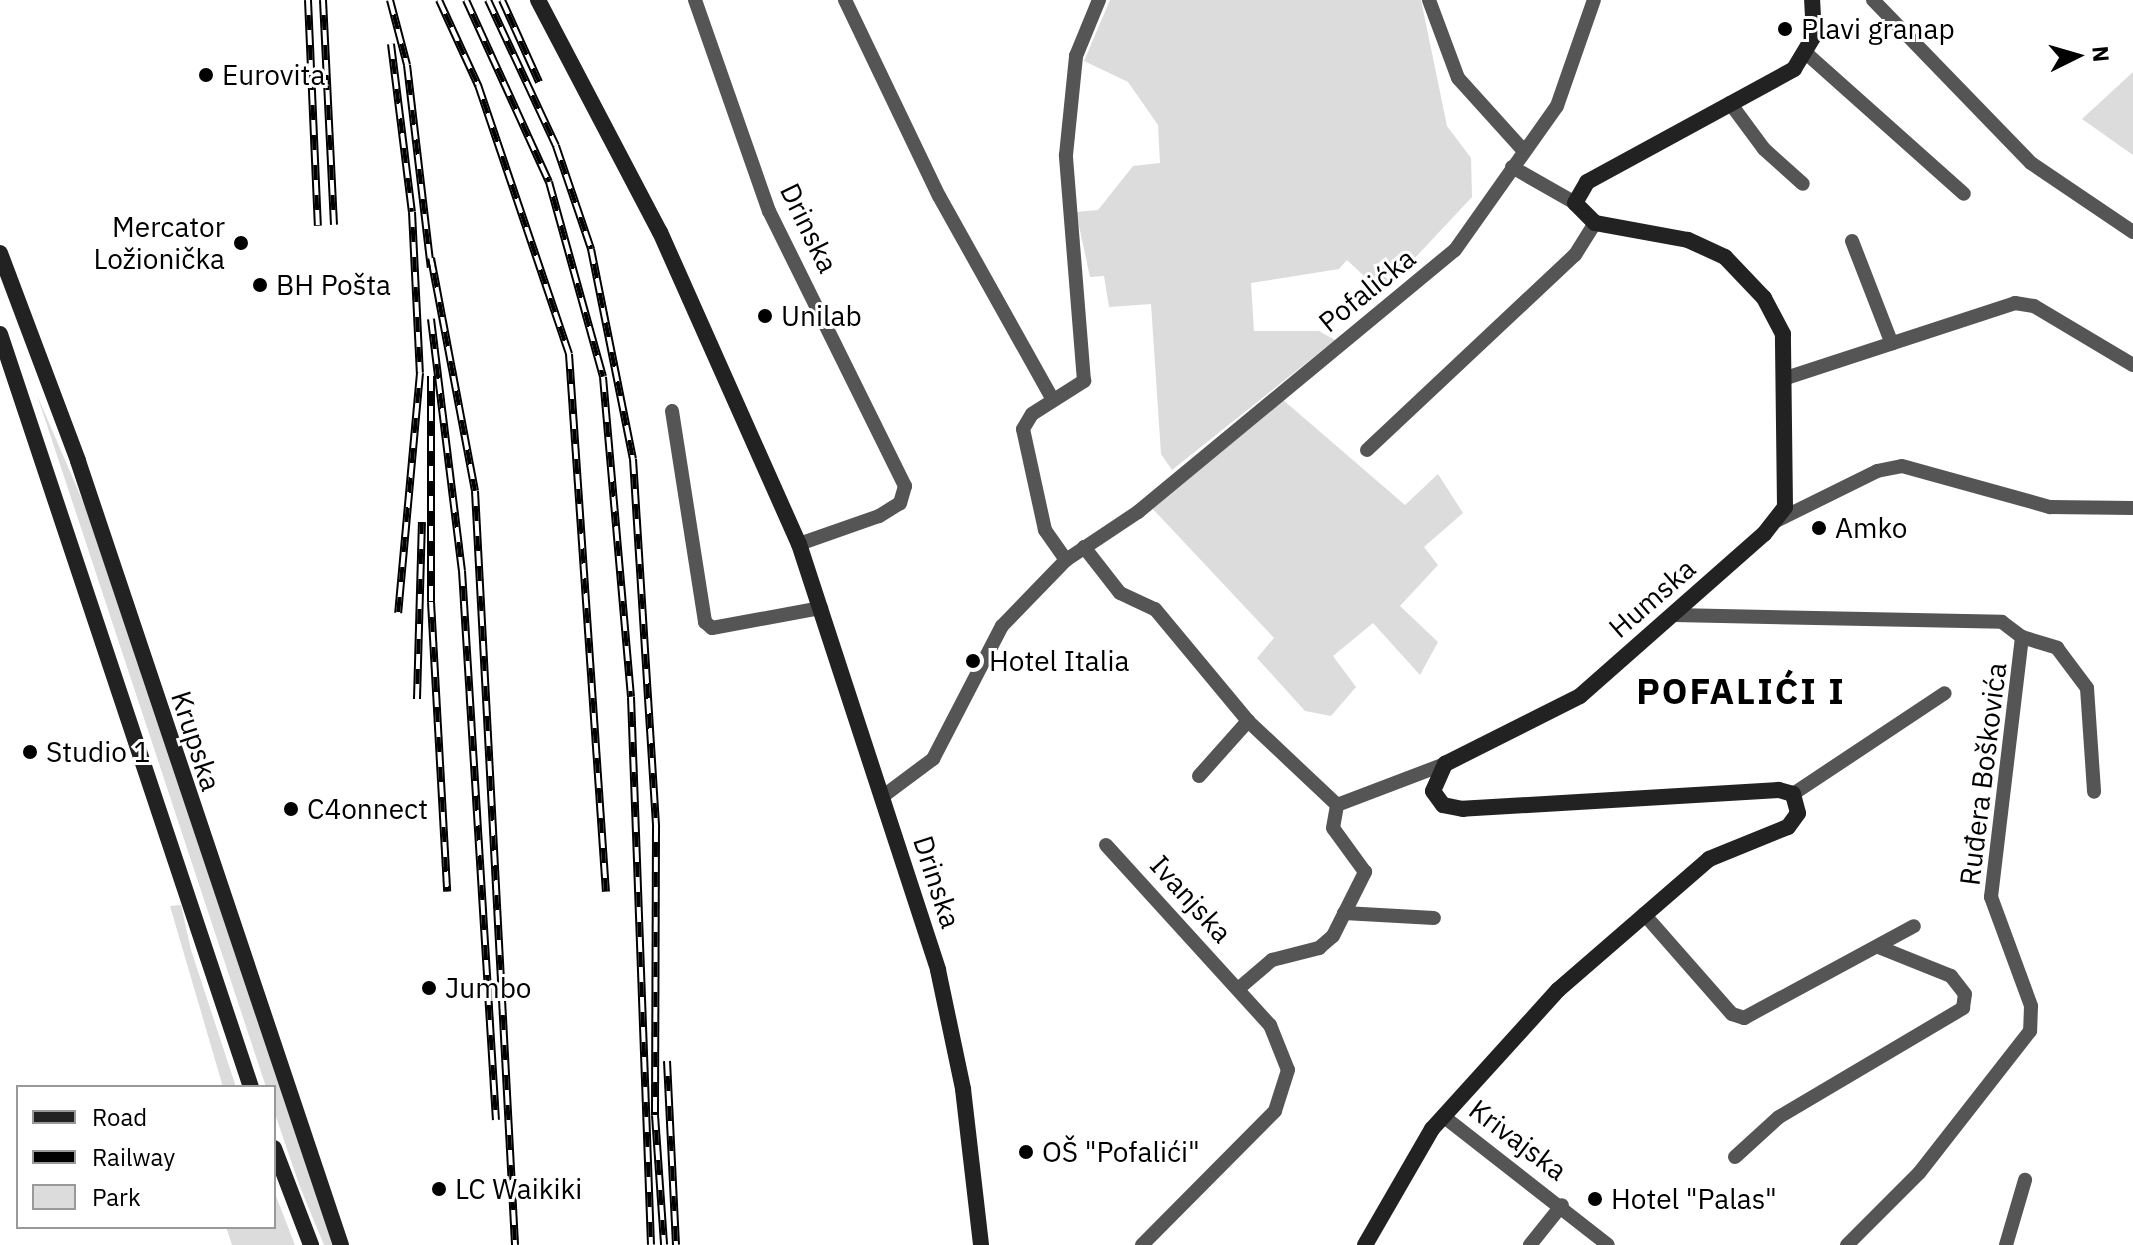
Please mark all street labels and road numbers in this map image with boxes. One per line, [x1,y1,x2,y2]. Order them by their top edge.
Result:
street label: Drinska [773,178,845,278]
street label: Pofalićka [1312,241,1422,339]
street label: Humska [1602,551,1702,645]
street label: Ruđera Boškovića [1953,661,2013,887]
street label: Krupska [164,687,228,795]
street label: Drinska [906,832,968,932]
street label: Ivanjska [1143,848,1239,950]
street label: Krivajska [1463,1092,1573,1188]

